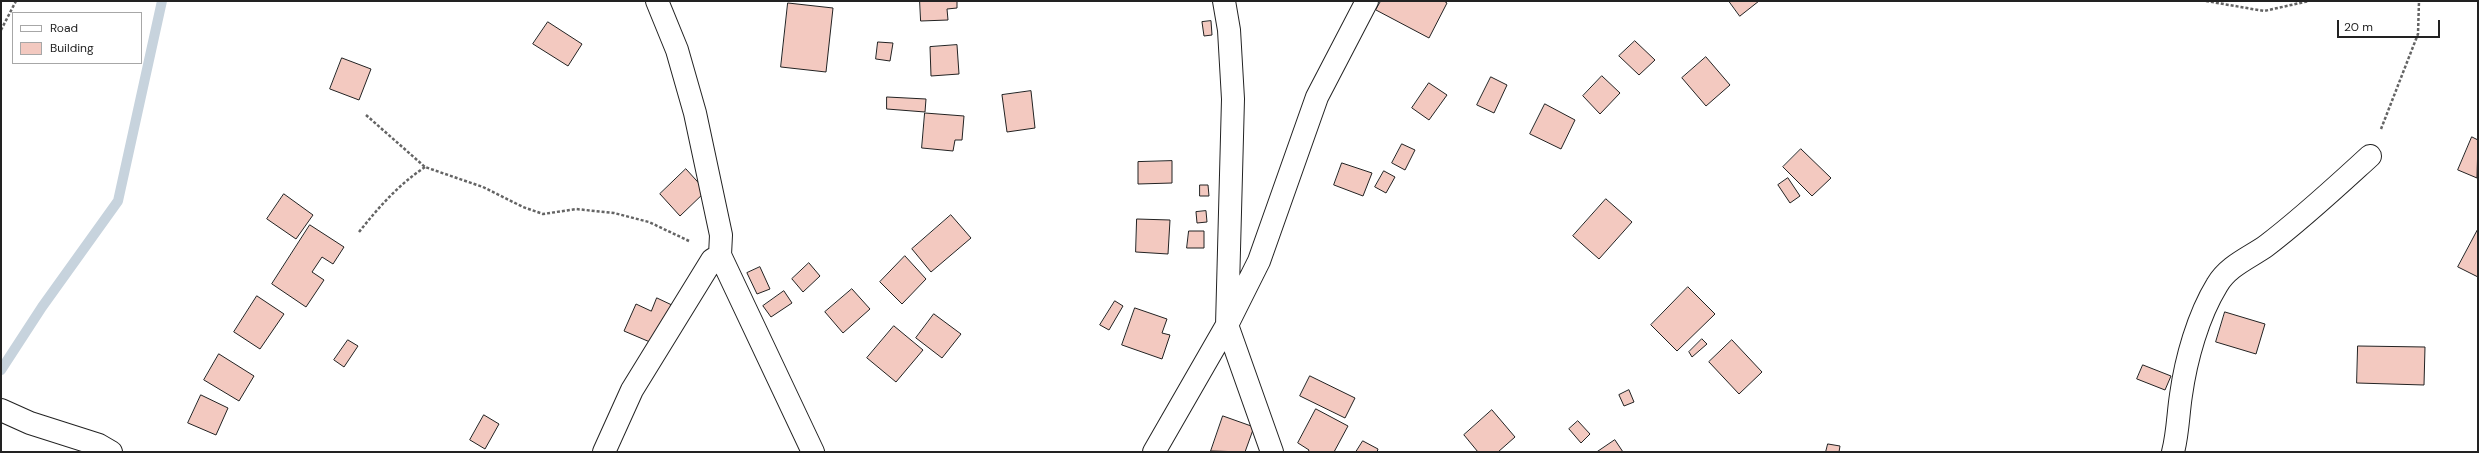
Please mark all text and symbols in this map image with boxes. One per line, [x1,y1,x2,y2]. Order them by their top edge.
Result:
legend [12,12,142,64]
scale bar [2339,12,2442,38]
text: 20 m [2344,19,2373,35]
text: Road [50,20,78,36]
text: Building [50,40,94,56]

